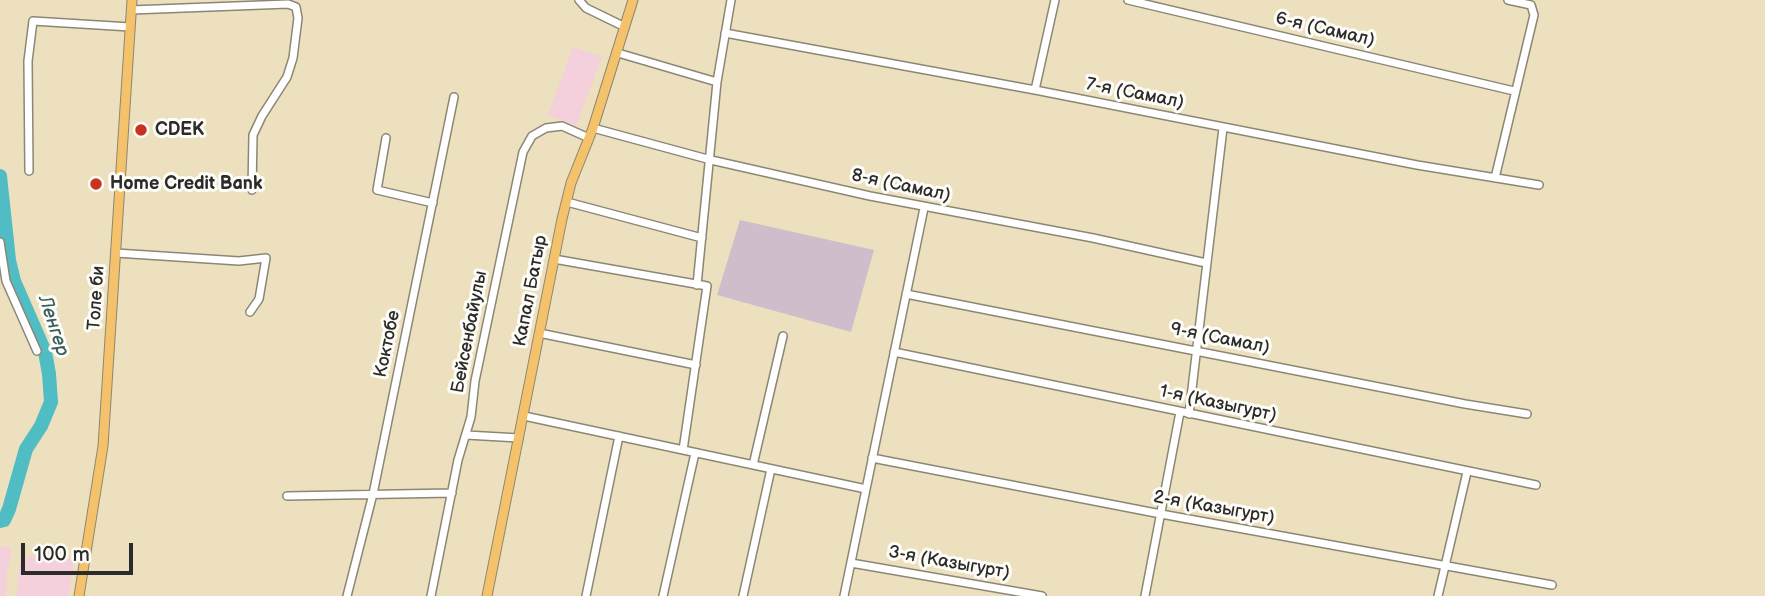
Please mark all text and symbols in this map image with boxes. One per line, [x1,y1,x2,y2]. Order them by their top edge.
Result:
street label: 6-я (Самал) [1273,8,1377,52]
street label: 7-я (Самал) [1084,74,1186,114]
place label: CDEK [155,119,204,141]
marker: CDEK [133,122,149,138]
street label: 8-я (Самал) [850,165,952,207]
place label: Home Credit Bank [110,173,262,195]
marker: Home Credit Bank [88,176,104,192]
street label: Капал Батыр [510,233,552,349]
street label: Толе би [84,265,110,331]
street label: Бейсенбайулы [448,269,492,395]
water label: Ленгер [33,293,73,359]
street label: Коктобе [370,309,406,379]
street label: 9-я (Самал) [1169,319,1271,359]
street label: 1-я (Казыгурт) [1158,381,1278,427]
street label: 2-я (Казыгурт) [1152,487,1276,529]
scale bar [24,530,136,574]
text: 100 m [34,542,90,567]
street label: 3-я (Казыгурт) [887,542,1011,584]

